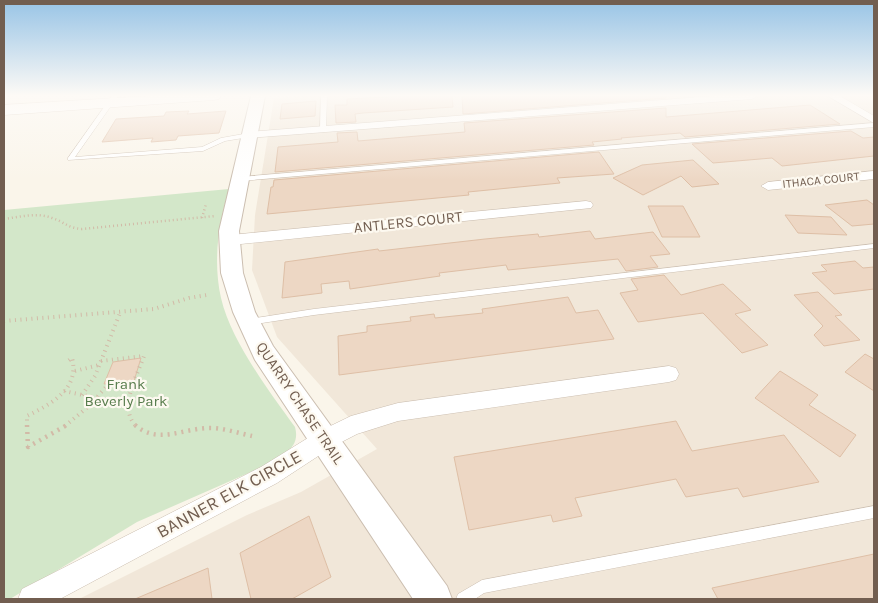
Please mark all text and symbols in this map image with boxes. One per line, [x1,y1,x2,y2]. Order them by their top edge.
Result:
street label: ITHACA COURT [782,169,860,191]
street label: ANTLERS COURT [353,207,464,237]
street label: QUARRY CHASE TRAIL [252,338,348,468]
park label: Frank Beverly Park [85,375,167,410]
street label: BANNER ELK CIRCLE [153,445,305,543]

